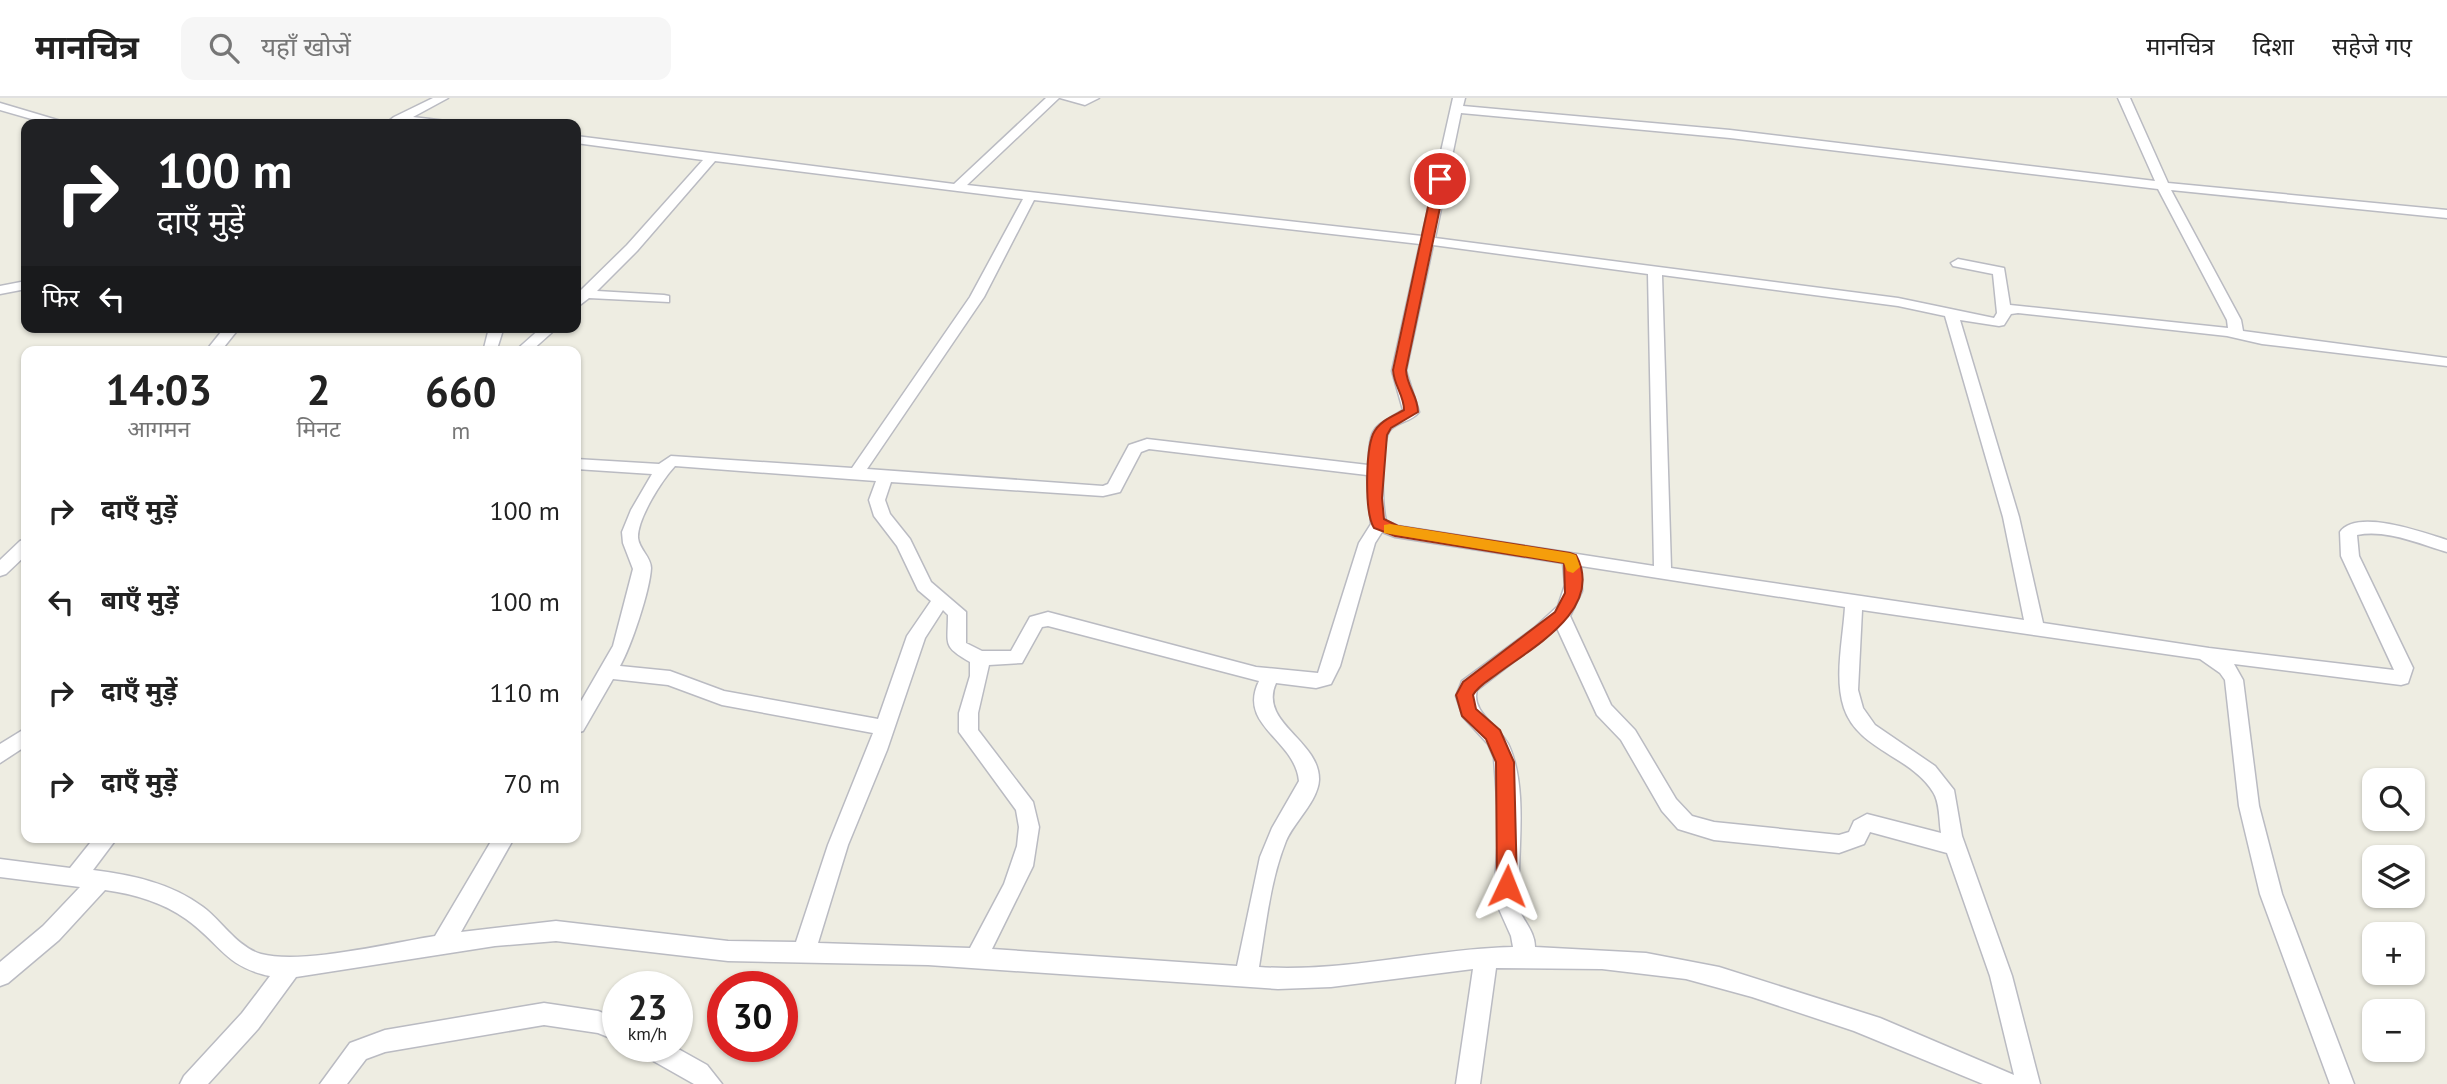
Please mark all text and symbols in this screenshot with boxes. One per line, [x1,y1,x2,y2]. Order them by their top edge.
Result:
search box [181,17,671,80]
text: मानचित्र [35,25,139,68]
icon: search [205,29,243,67]
text: यहाँ खोजें [261,30,351,63]
text: मानचित्र [2146,31,2215,62]
text: दिशा [2253,31,2294,62]
text: सहेजे गए [2332,31,2412,62]
text: 100 m [157,138,292,202]
icon: right [42,147,133,238]
pin [1410,149,1470,209]
icon: arrive [1421,160,1459,198]
text: दाएँ मुड़ें [157,200,245,242]
icon: left [93,280,131,318]
text: फिर [42,281,79,314]
text: 14:03 [105,362,212,417]
text: 2 [307,362,330,417]
text: 660 [425,364,497,419]
text: आगमन [127,414,190,443]
text: मिनट [297,414,341,443]
text: m [451,416,470,445]
icon: right [42,492,80,530]
text: दाएँ मुड़ें [101,492,177,525]
text: 100 m [489,494,560,527]
icon: left [42,583,80,621]
text: बाएँ मुड़ें [101,583,179,616]
text: 100 m [489,585,560,618]
icon: right [42,674,80,712]
text: दाएँ मुड़ें [101,674,177,707]
text: 110 m [489,676,560,709]
icon: right [42,765,80,803]
text: दाएँ मुड़ें [101,765,177,798]
text: 70 m [504,767,560,800]
map controls [2362,768,2425,1062]
button: search [2362,768,2425,831]
button: layers [2362,845,2425,908]
position arrow [1470,849,1544,923]
button: + [2362,922,2425,985]
speed limit sign: 30 [707,971,798,1062]
text: 23 [628,984,667,1030]
button: − [2362,999,2425,1062]
text: km/h [628,1022,667,1045]

